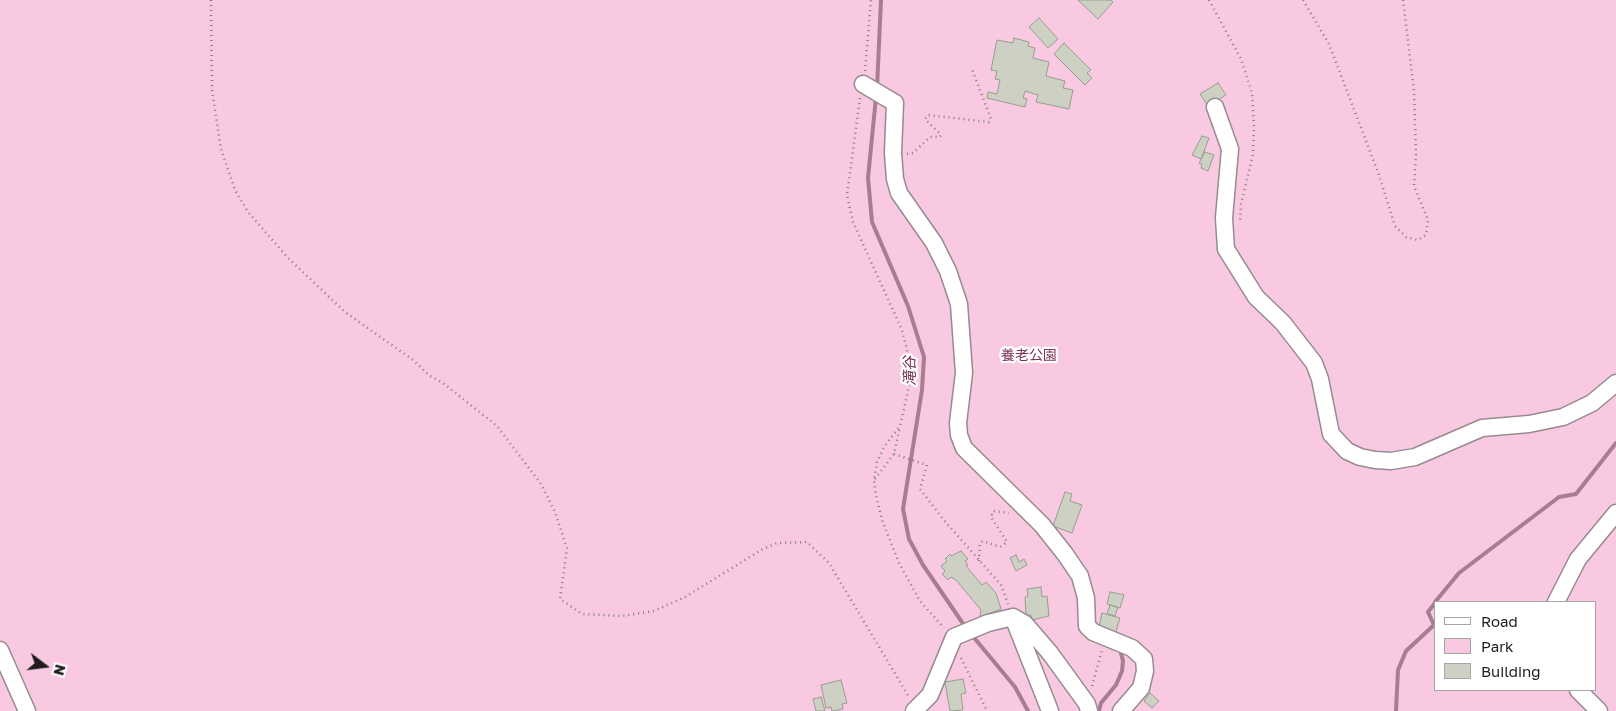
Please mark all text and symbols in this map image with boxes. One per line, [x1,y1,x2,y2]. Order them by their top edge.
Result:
park label: 養老公園 [1001,348,1057,364]
water label: 滝谷 [901,356,919,386]
legend [1434,601,1596,691]
text: Road [1481,612,1518,630]
text: Park [1481,637,1513,655]
north arrow [20,641,70,691]
text: Building [1481,662,1541,680]
text: N [50,663,70,677]

